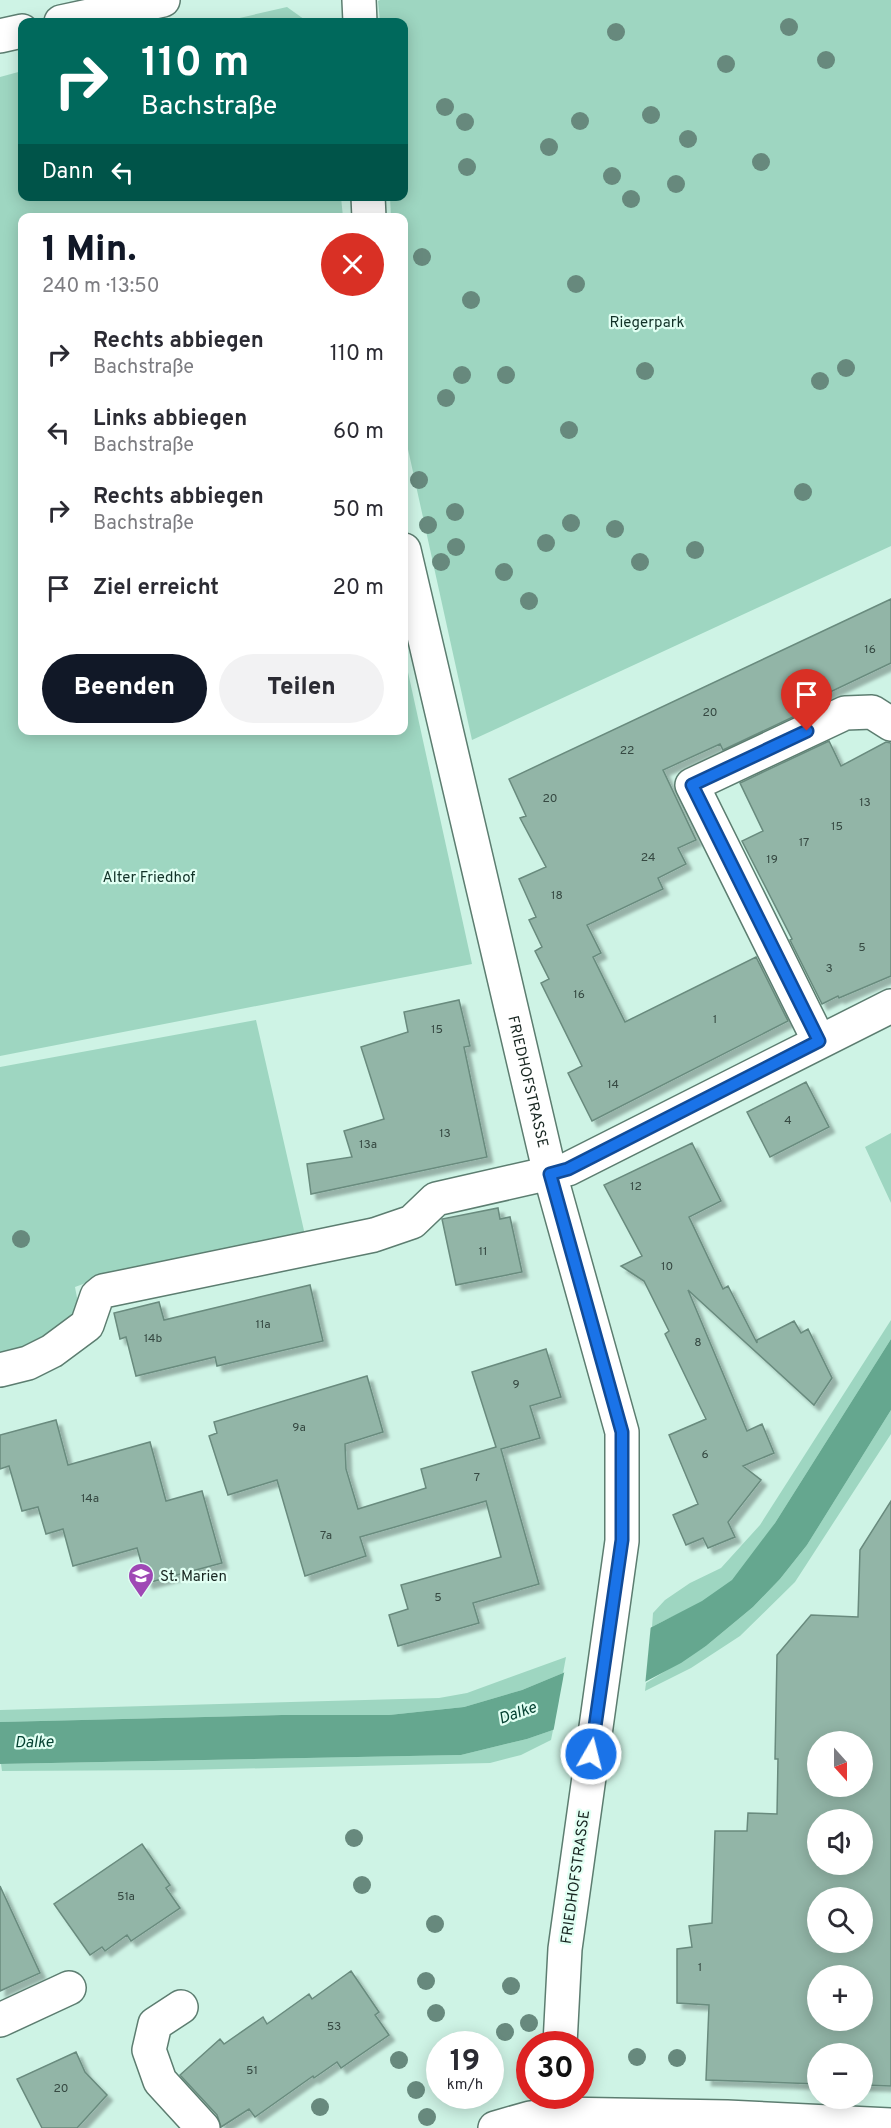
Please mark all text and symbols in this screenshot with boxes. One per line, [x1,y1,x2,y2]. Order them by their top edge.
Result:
text: 110 m [141,38,250,91]
icon: right [42,42,120,120]
text: Bachstraße [141,90,277,124]
icon: left [106,156,139,189]
text: Dann [42,159,94,186]
text: 1 Min. [42,228,137,274]
button: close [321,233,384,296]
text: 240 m · 13:50 [42,274,160,300]
park label: Riegerpark [610,314,685,333]
text: Rechts abbiegen [93,328,264,355]
icon: right [42,338,75,371]
text: 110 m [330,341,384,368]
text: Bachstraße [93,355,194,381]
text: Links abbiegen [93,406,247,433]
icon: left [42,416,75,449]
text: 60 m [333,419,384,446]
text: Bachstraße [93,433,194,459]
text: Rechts abbiegen [93,484,264,511]
icon: right [42,494,75,527]
text: 50 m [332,497,384,524]
text: Bachstraße [93,511,194,537]
icon: arrive [42,572,75,605]
text: Ziel erreicht [93,575,219,602]
text: 20 m [333,575,384,602]
house number: 16 [864,642,876,658]
button: Beenden [42,654,207,723]
button: Teilen [219,654,384,723]
pin [781,669,832,731]
icon: arrive [790,678,823,711]
house number: 20 [702,705,718,721]
house number: 22 [620,743,634,759]
house number: 20 [542,791,558,807]
house number: 13 [859,795,871,811]
house number: 15 [831,819,843,835]
house number: 17 [799,835,809,851]
house number: 24 [641,850,655,866]
house number: 19 [766,852,778,868]
park label: Alter Friedhof [103,869,195,888]
house number: 18 [551,888,563,904]
house number: 5 [858,940,866,956]
house number: 3 [825,961,833,977]
house number: 16 [573,987,585,1003]
house number: 1 [713,1012,717,1028]
street label: FRIEDHOFSTRASSE [502,1014,552,1150]
house number: 15 [431,1022,443,1038]
house number: 14 [607,1077,619,1093]
house number: 4 [784,1113,792,1129]
house number: 13 [439,1126,451,1142]
house number: 13a [359,1137,377,1153]
house number: 12 [630,1179,642,1195]
house number: 11 [479,1244,487,1260]
house number: 10 [661,1259,673,1275]
house number: 11a [256,1317,270,1333]
house number: 14b [144,1331,162,1347]
house number: 8 [694,1335,702,1351]
house number: 9 [512,1377,520,1393]
house number: 9a [292,1420,306,1436]
house number: 6 [701,1447,709,1463]
house number: 7 [474,1470,480,1486]
house number: 14a [81,1491,99,1507]
house number: 7a [320,1528,332,1544]
school or university icon: St. Marien [126,1561,156,1599]
place label: St. Marien [160,1568,227,1587]
house number: 5 [434,1590,442,1606]
water label: Dalke [496,1698,540,1730]
position arrow [559,1722,623,1786]
north arrow [807,1731,873,1797]
map controls [807,1731,873,2109]
water label: Dalke [15,1733,54,1753]
street label: FRIEDHOFSTRASSE [558,1809,595,1945]
button: sound [807,1809,873,1875]
button: search [807,1887,873,1953]
house number: 51a [117,1889,135,1905]
house number: 1 [698,1960,702,1976]
button: + [807,1965,873,2031]
house number: 53 [327,2019,341,2035]
speed limit sign: 30 [516,2031,594,2109]
button: − [807,2043,873,2109]
text: 19 [450,2044,480,2081]
house number: 51 [246,2063,258,2079]
text: km/h [447,2076,483,2095]
house number: 20 [53,2081,69,2097]

